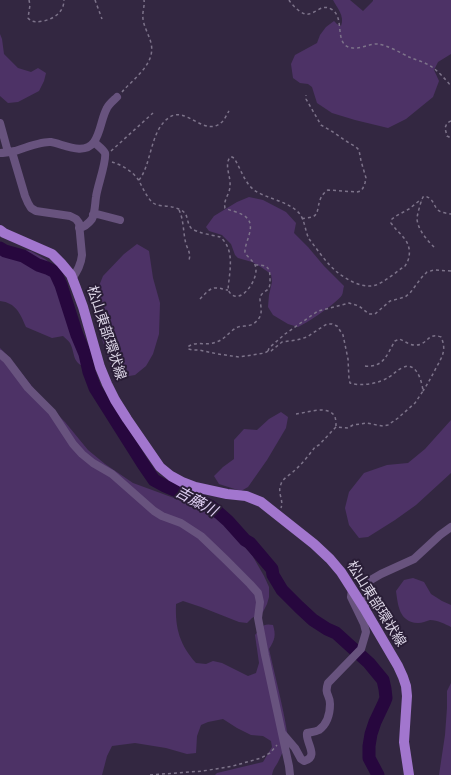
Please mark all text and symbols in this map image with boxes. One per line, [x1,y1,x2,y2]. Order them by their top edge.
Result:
street label: 松山東部環状線 [83,284,129,382]
water label: 吉藤川 [172,483,220,521]
street label: 松山東部環状線 [343,558,409,650]

